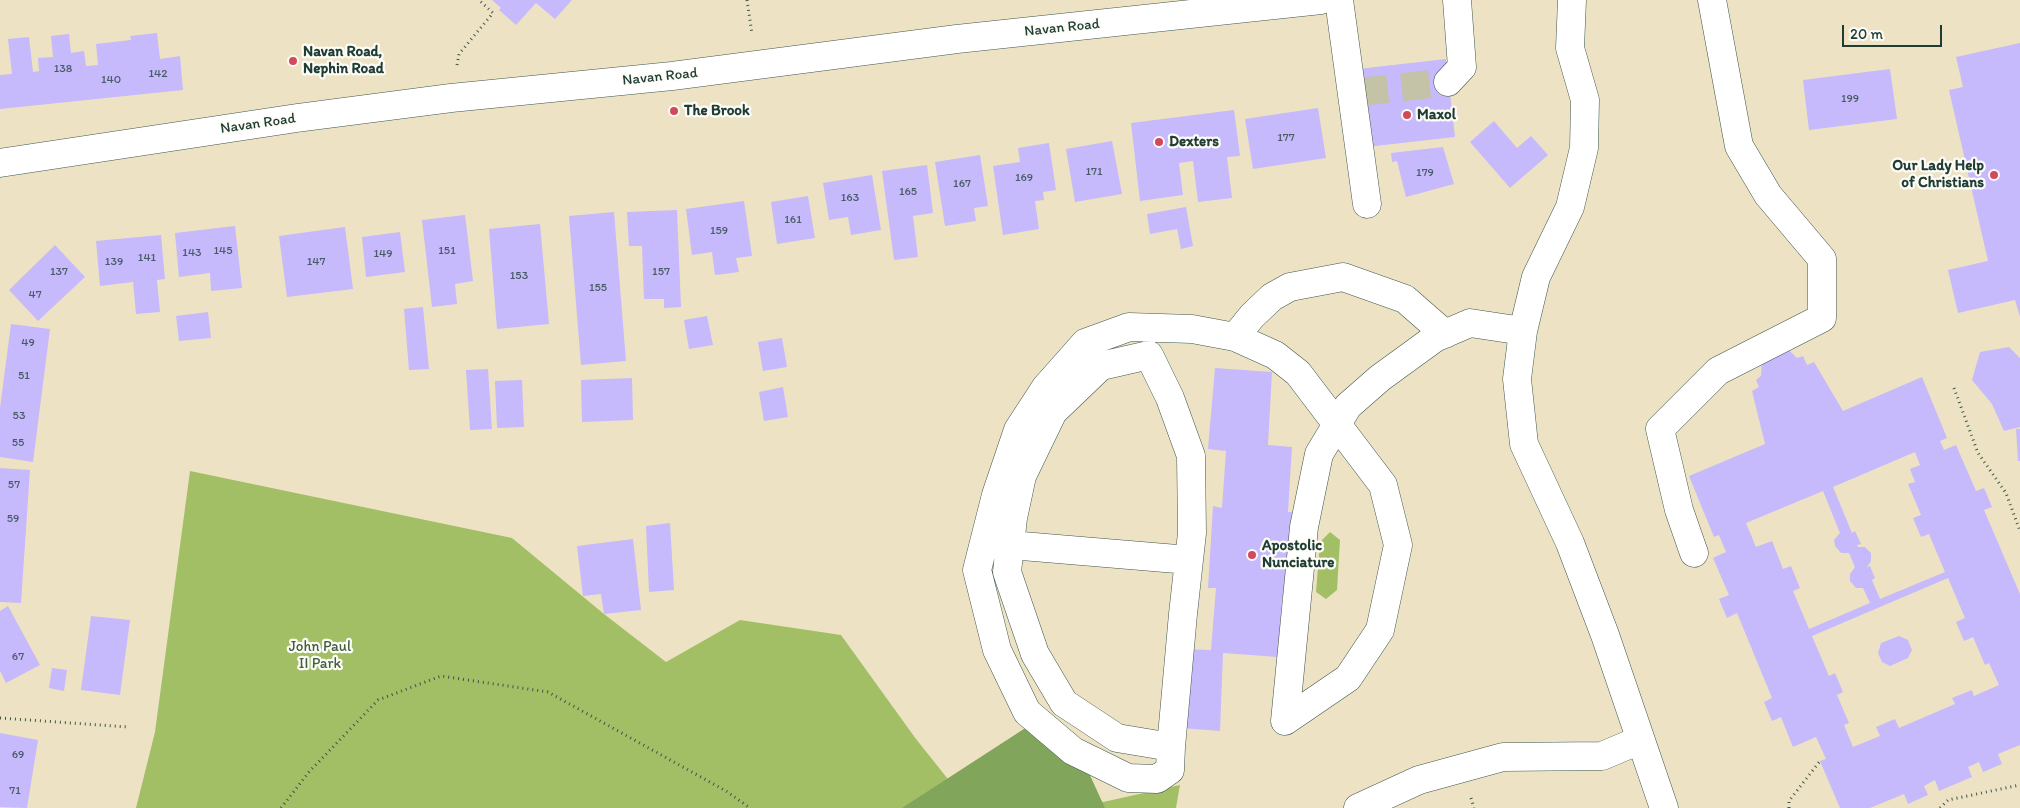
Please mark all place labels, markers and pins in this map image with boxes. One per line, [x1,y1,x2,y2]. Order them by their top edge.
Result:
place label: Navan Road, Nephin Road [303,43,384,78]
marker: Navan Road, Nephin Road [287,55,299,67]
place label: The Brook [684,102,750,120]
marker: The Brook [668,105,680,117]
place label: Maxol [1417,106,1456,124]
marker: Maxol [1401,109,1413,121]
place label: Dexters [1169,133,1219,151]
marker: Dexters [1153,136,1165,148]
place label: Our Lady Help of Christians [1892,157,1984,192]
marker: Our Lady Help of Christians [1988,169,2000,181]
place label: Apostolic Nunciature [1262,537,1334,572]
marker: Apostolic Nunciature [1246,549,1258,561]

